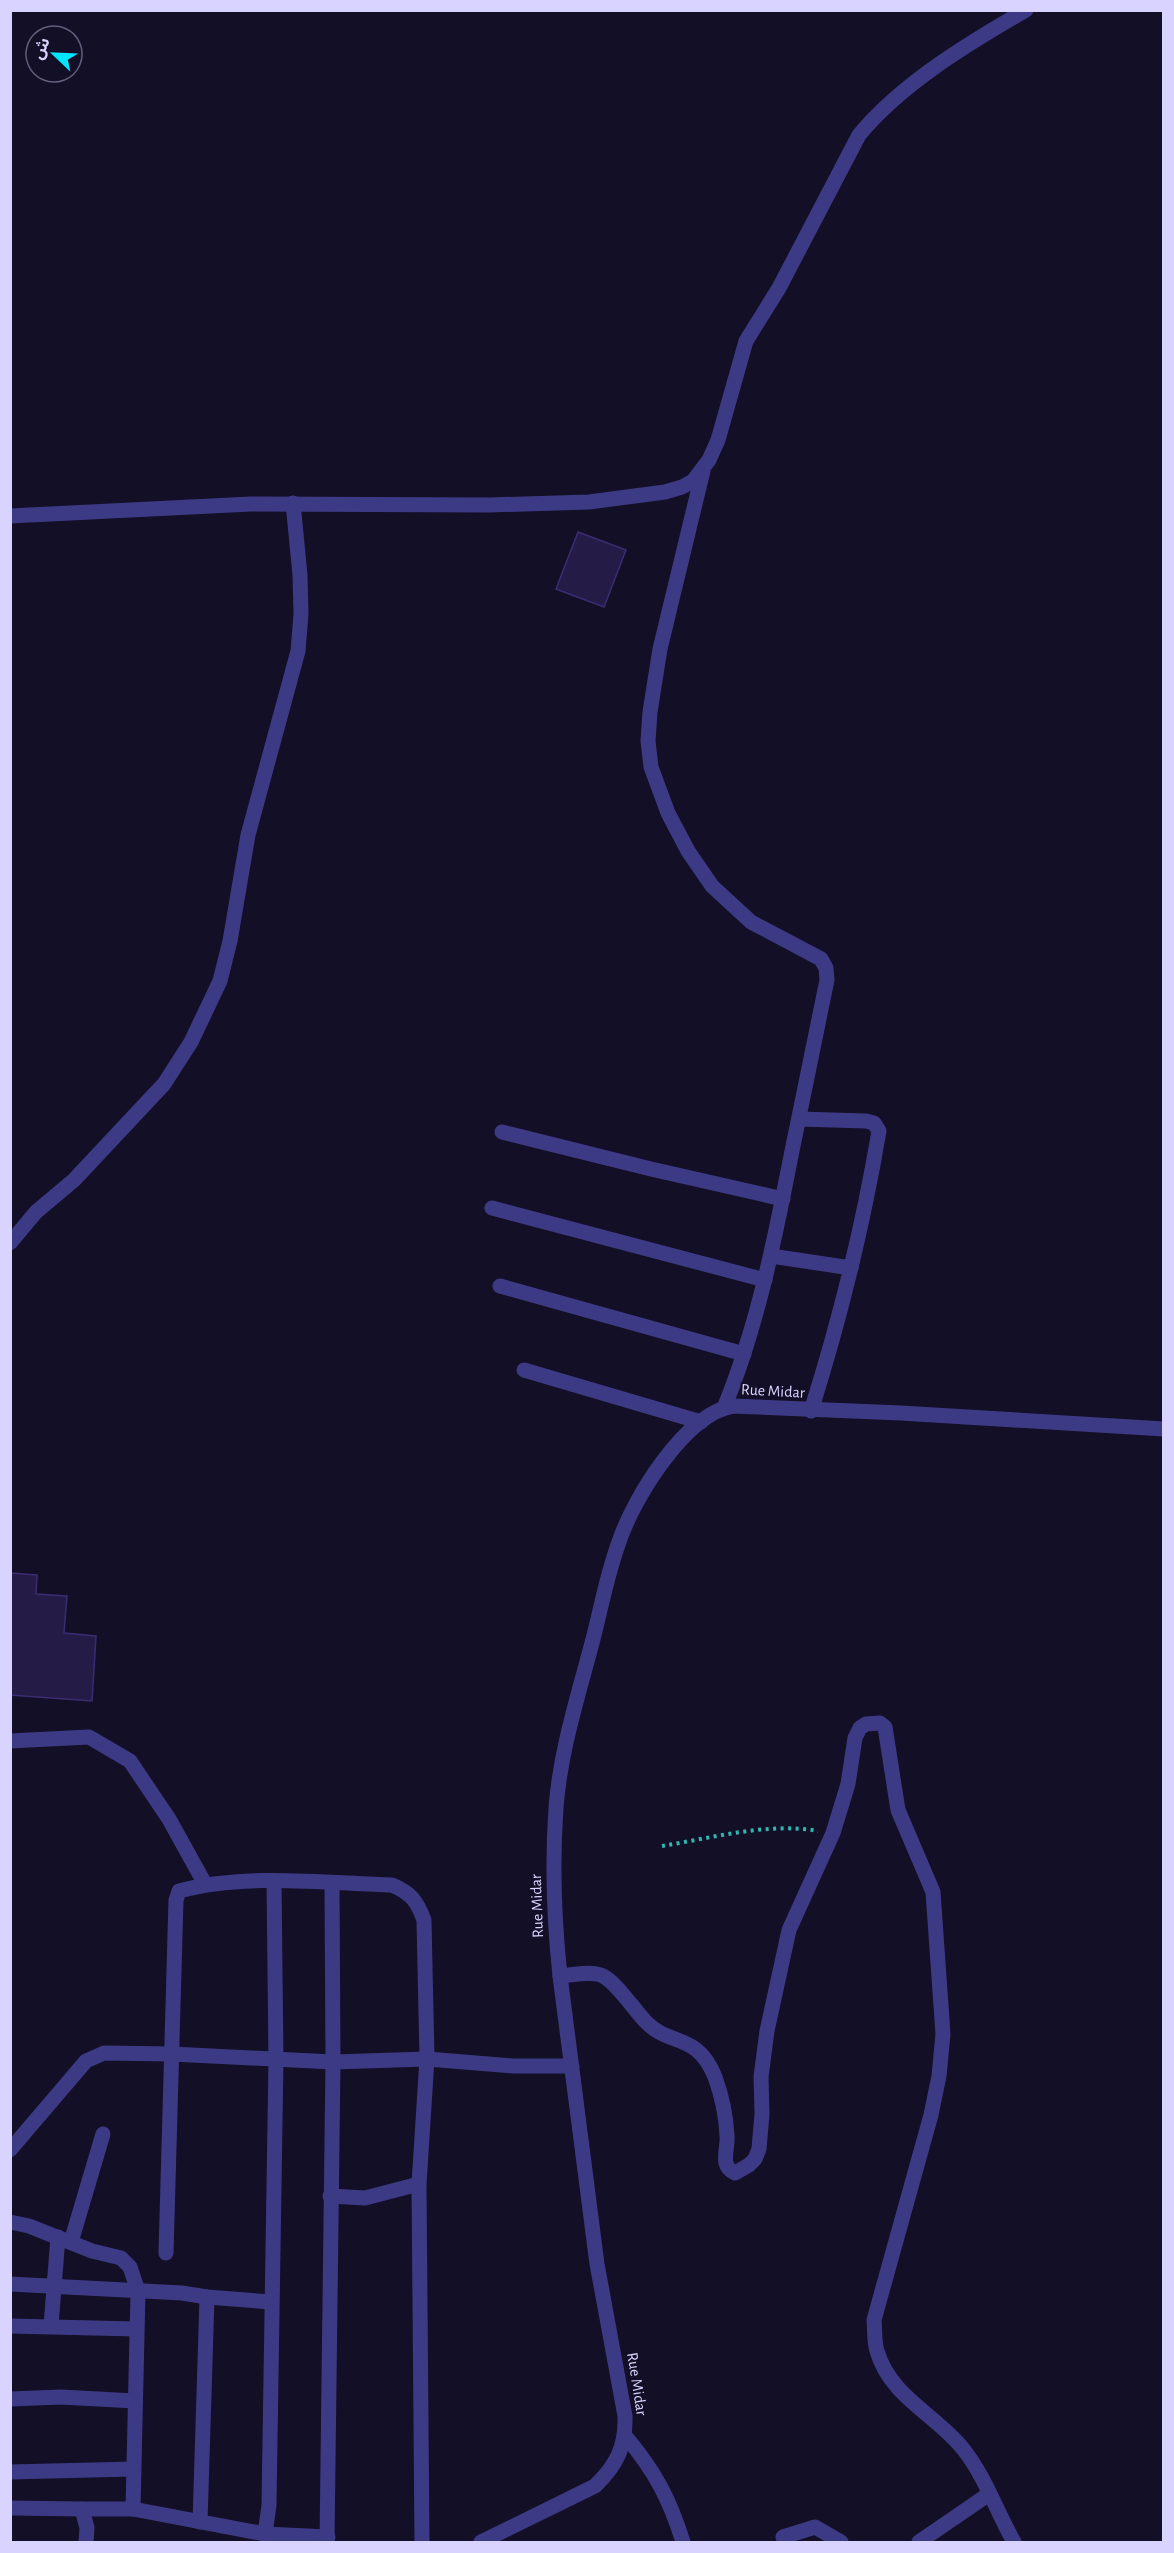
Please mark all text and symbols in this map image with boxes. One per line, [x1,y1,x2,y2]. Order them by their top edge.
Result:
north arrow [24,24,84,84]
text: ش [29,35,54,62]
street label: Rue Midar [741,1381,806,1401]
street label: Rue Midar [528,1873,546,1938]
street label: Rue Midar [624,2351,650,2418]

